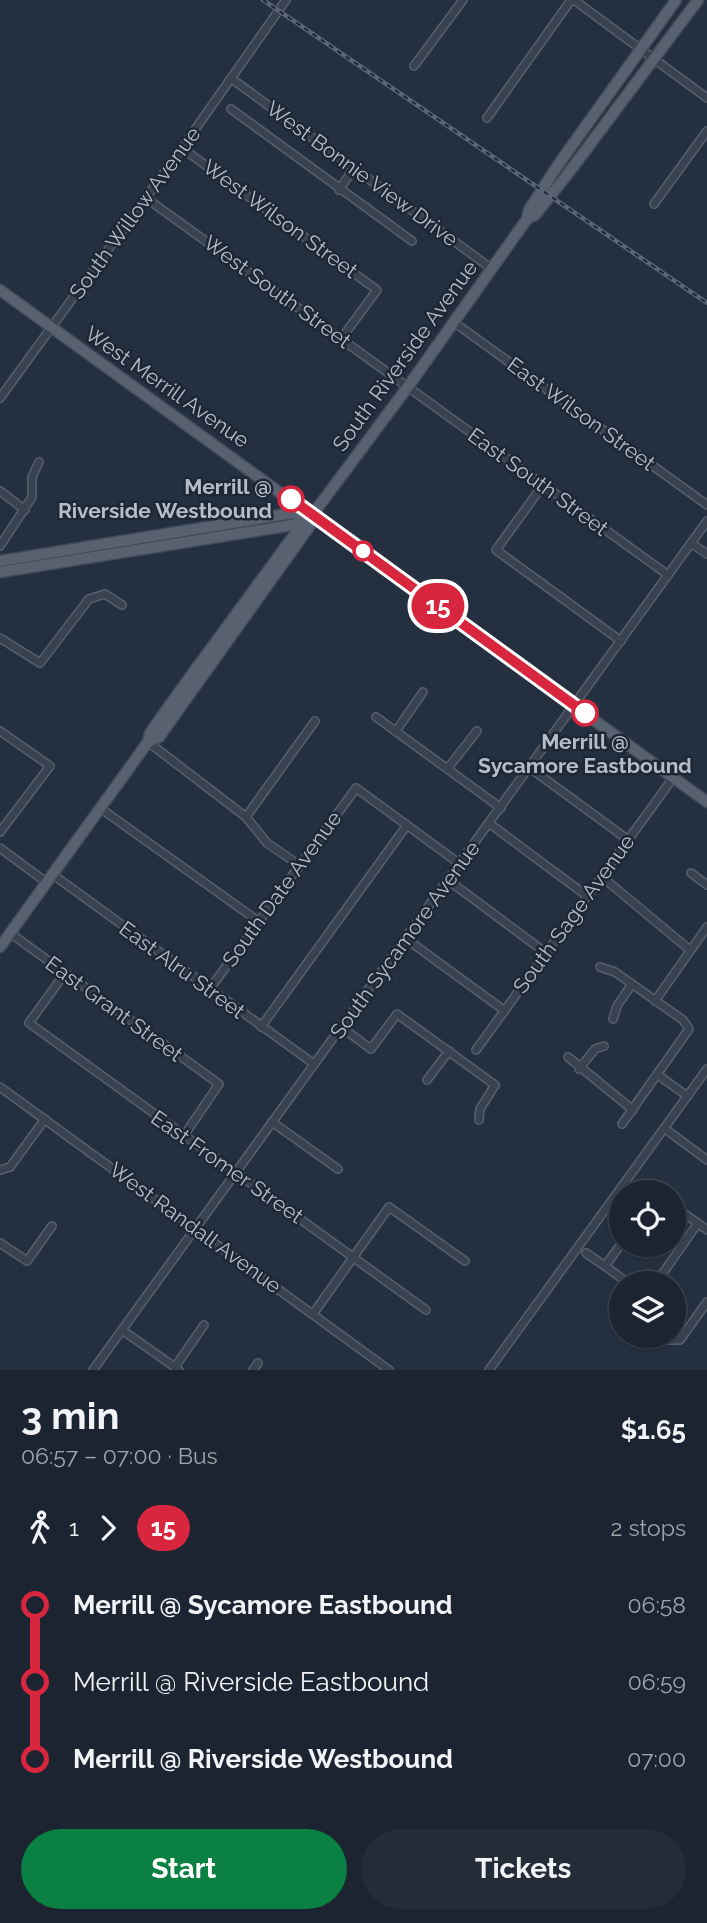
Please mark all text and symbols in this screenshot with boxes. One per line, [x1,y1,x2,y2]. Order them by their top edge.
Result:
street label: West Bonnie View Drive [262,96,463,252]
street label: South Willow Avenue [64,122,205,304]
street label: West Wilson Street [198,154,363,283]
street label: West South Street [199,230,356,353]
street label: South Riverside Avenue [327,255,482,456]
street label: West Merrill Avenue [80,321,254,453]
street label: East Wilson Street [502,352,660,476]
street label: East South Street [463,422,613,541]
place label: Merrill @ Riverside Westbound [58,474,272,523]
marker: Merrill @ Riverside Westbound [278,486,304,512]
unlabelled marker [353,541,373,561]
line badge: 15 [406,583,470,629]
text: 15 [425,591,451,620]
marker: Merrill @ Sycamore Eastbound [572,700,598,726]
place label: Merrill @ Sycamore Eastbound [478,729,692,778]
street label: South Date Avenue [217,806,346,971]
street label: South Sage Avenue [508,829,640,998]
street label: South Sycamore Avenue [324,836,485,1043]
street label: East Alru Street [115,916,250,1024]
street label: East Grant Street [41,951,188,1067]
street label: East Fromer Street [146,1105,308,1228]
street label: West Randall Avenue [104,1157,286,1298]
map controls [609,1180,686,1348]
button: locate [609,1180,686,1257]
button: layers [609,1271,686,1348]
text: 3 min [21,1393,119,1438]
text: $1.65 [621,1415,686,1445]
text: 06:57 – 07:00 · Bus [21,1442,218,1469]
icon: walk [21,1509,59,1547]
icon: forward [89,1509,127,1547]
text: 15 [151,1513,176,1542]
text: 1 [69,1514,79,1541]
text: 2 stops [611,1514,686,1541]
text: Merrill @ Sycamore Eastbound [73,1590,453,1620]
text: 06:58 [628,1591,686,1618]
text: Merrill @ Riverside Eastbound [73,1667,429,1697]
text: 06:59 [628,1668,686,1695]
text: Merrill @ Riverside Westbound [73,1744,453,1774]
text: 07:00 [627,1745,686,1772]
button: Start [21,1829,347,1909]
button: Tickets [361,1829,686,1909]

